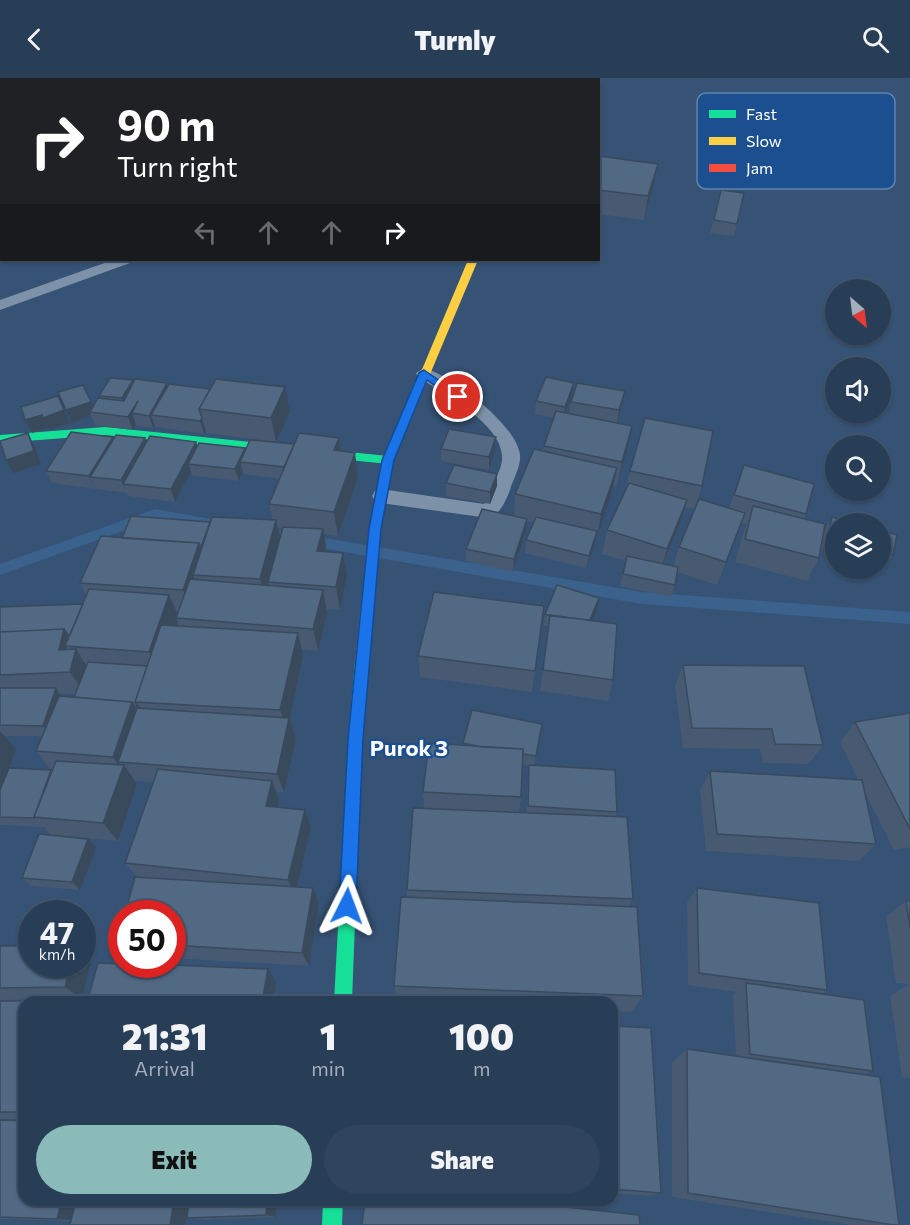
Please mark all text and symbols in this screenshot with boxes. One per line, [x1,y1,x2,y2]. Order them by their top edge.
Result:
icon: back [18,23,51,56]
text: Turnly [414,23,496,56]
icon: search [859,23,892,56]
legend [697,93,895,189]
text: 90 m [117,98,216,150]
icon: right [18,102,96,180]
text: Fast [746,104,777,123]
text: Slow [746,131,782,150]
text: Turn right [117,150,237,183]
text: Jam [746,158,773,177]
icon: left [189,216,222,249]
icon: ahead [252,216,285,249]
icon: ahead [315,216,348,249]
icon: right [378,216,411,249]
north arrow [825,279,891,345]
map controls [825,279,891,579]
button: sound [825,357,891,423]
pin [432,371,483,422]
icon: arrive [441,380,474,413]
button: search [825,435,891,501]
button: layers [825,513,891,579]
district label: Purok 3 [370,734,448,761]
position arrow [315,874,379,938]
speed limit sign: 50 [108,900,186,978]
text: 47 [40,913,74,950]
text: km/h [39,945,75,963]
text: 21:31 [122,1013,207,1057]
text: 1 [320,1013,337,1057]
text: 100 [449,1013,514,1057]
text: Arrival [134,1056,195,1080]
text: min [311,1056,345,1080]
text: m [473,1056,490,1080]
button: Exit [36,1125,312,1194]
button: Share [324,1125,600,1194]

